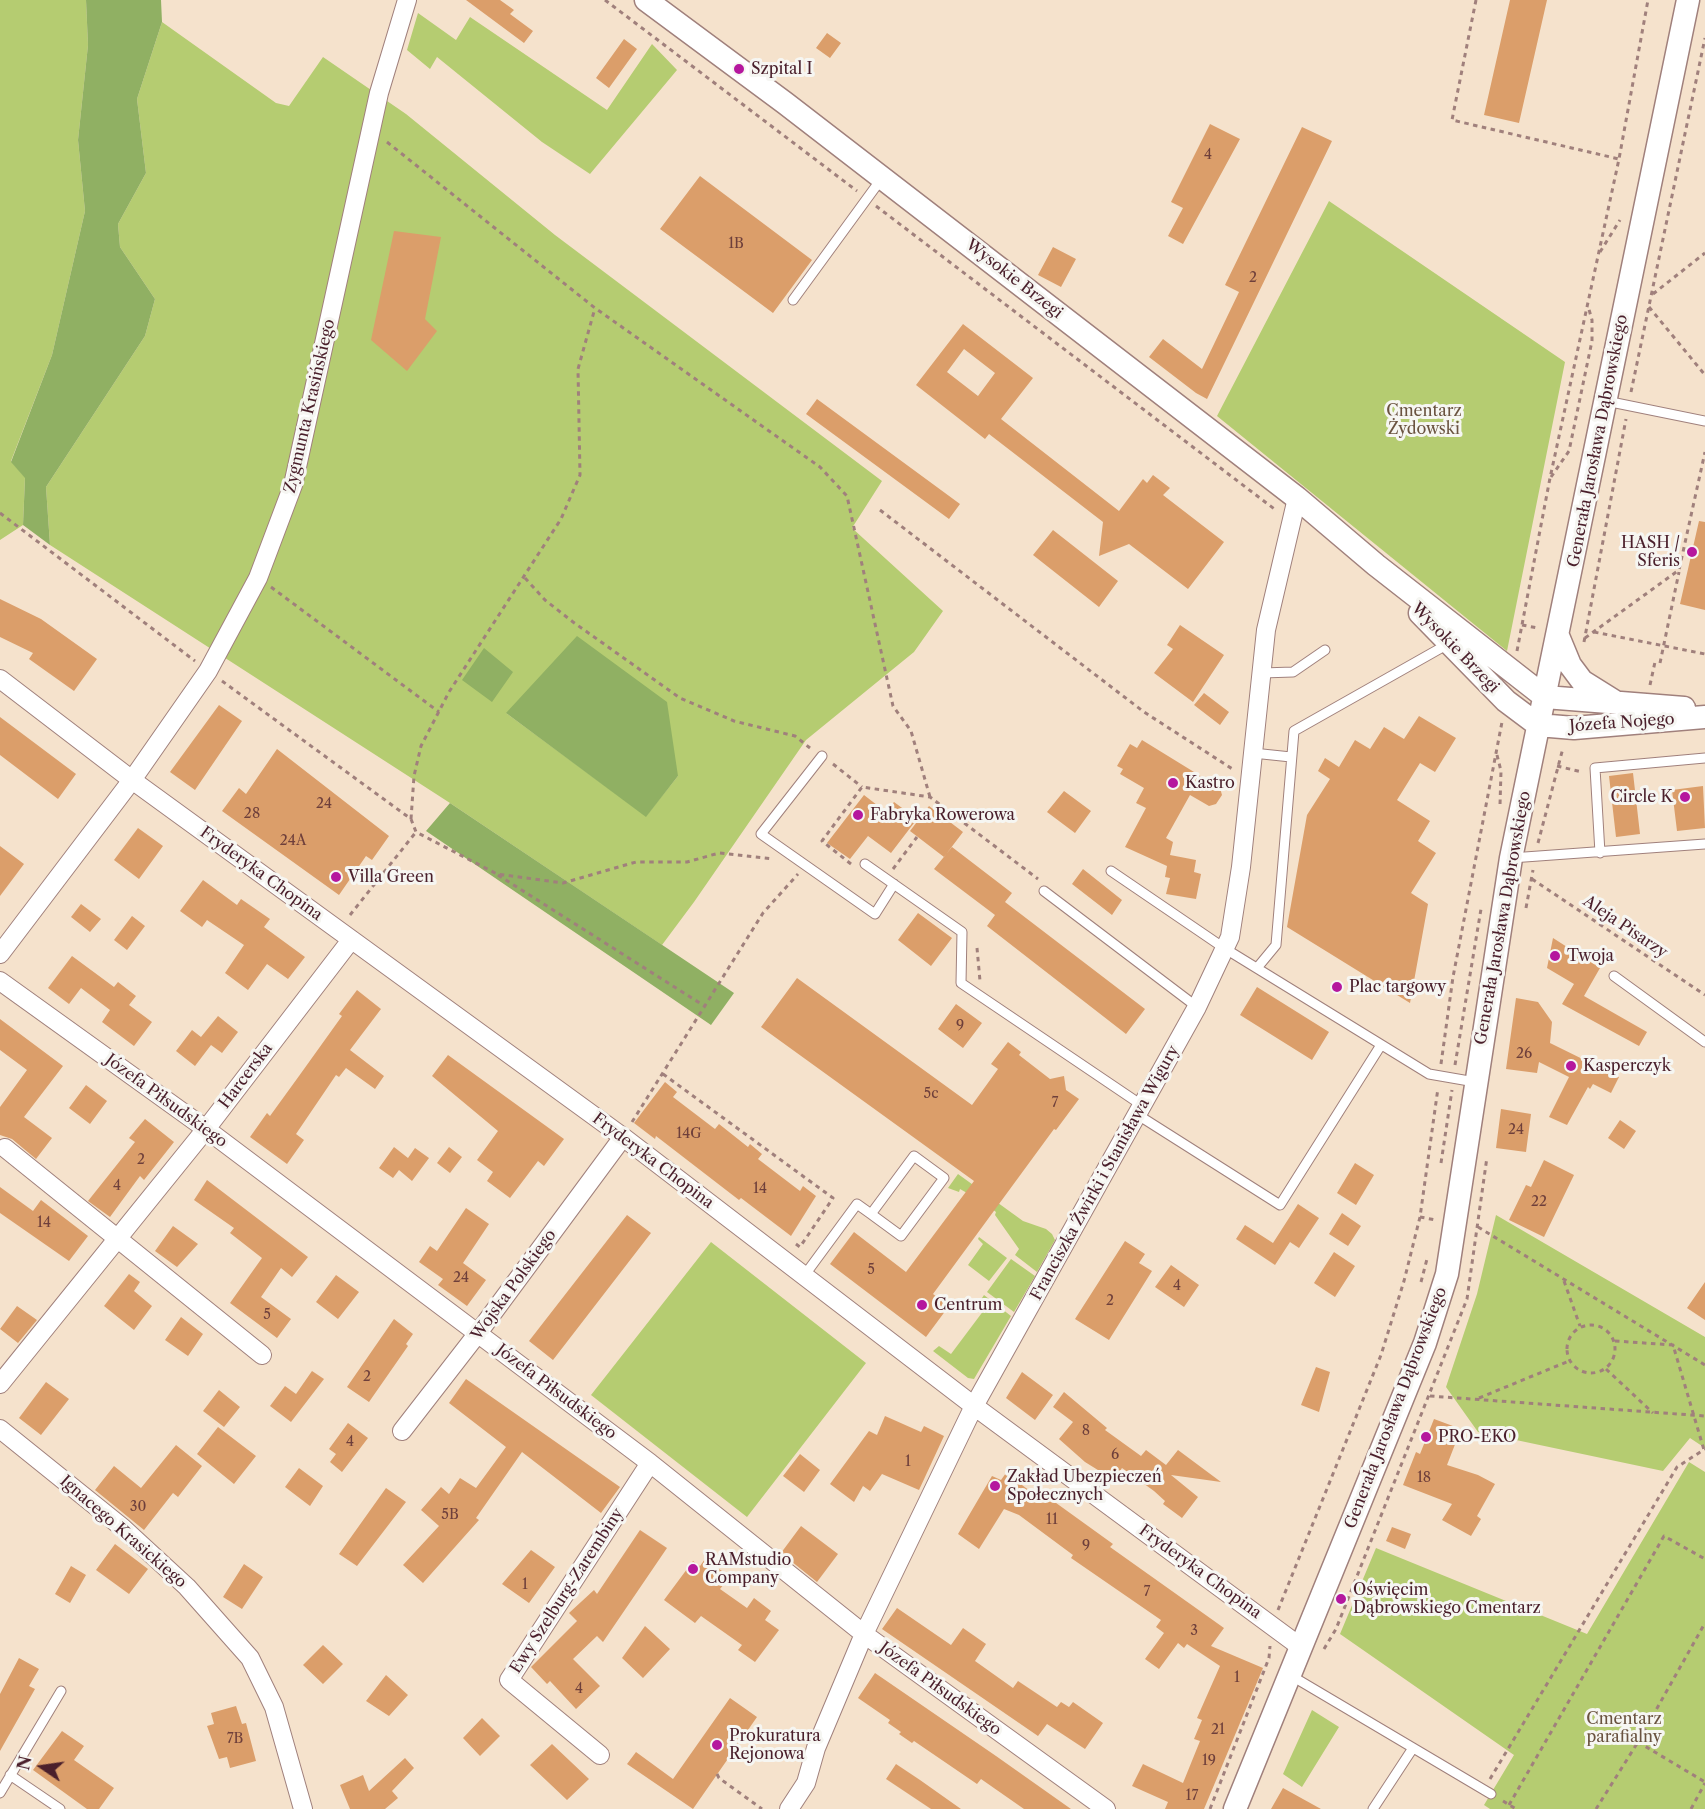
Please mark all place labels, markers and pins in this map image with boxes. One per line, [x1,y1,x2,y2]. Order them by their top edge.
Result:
place label: Szpital I [751,59,813,79]
marker: Szpital I [732,62,746,76]
place label: HASH / Sferis [1621,533,1680,571]
marker: HASH / Sferis [1685,545,1699,559]
place label: Kastro [1185,773,1235,793]
marker: Kastro [1166,776,1180,790]
place label: Circle K [1610,787,1673,807]
marker: Circle K [1678,790,1692,804]
place label: Fabryka Rowerowa [870,805,1015,825]
marker: Fabryka Rowerowa [851,808,865,822]
place label: Villa Green [348,867,434,887]
marker: Villa Green [329,870,343,884]
place label: Twoja [1567,946,1614,966]
marker: Twoja [1548,949,1562,963]
place label: Plac targowy [1349,977,1446,997]
marker: Plac targowy [1330,980,1344,994]
place label: Kasperczyk [1583,1056,1671,1076]
marker: Kasperczyk [1564,1059,1578,1073]
place label: Centrum [934,1295,1002,1315]
marker: Centrum [915,1298,929,1312]
place label: PRO-EKO [1438,1427,1516,1447]
marker: PRO-EKO [1419,1430,1433,1444]
place label: Zakład Ubezpieczeń Społecznych [1007,1467,1161,1505]
marker: Zakład Ubezpieczeń Społecznych [988,1479,1002,1493]
place label: RAMstudio Company [705,1550,791,1588]
marker: RAMstudio Company [686,1562,700,1576]
place label: Oświęcim Dąbrowskiego Cmentarz [1353,1580,1541,1618]
marker: Oświęcim Dąbrowskiego Cmentarz [1334,1592,1348,1606]
place label: Prokuratura Rejonowa [729,1726,821,1764]
marker: Prokuratura Rejonowa [710,1738,724,1752]

